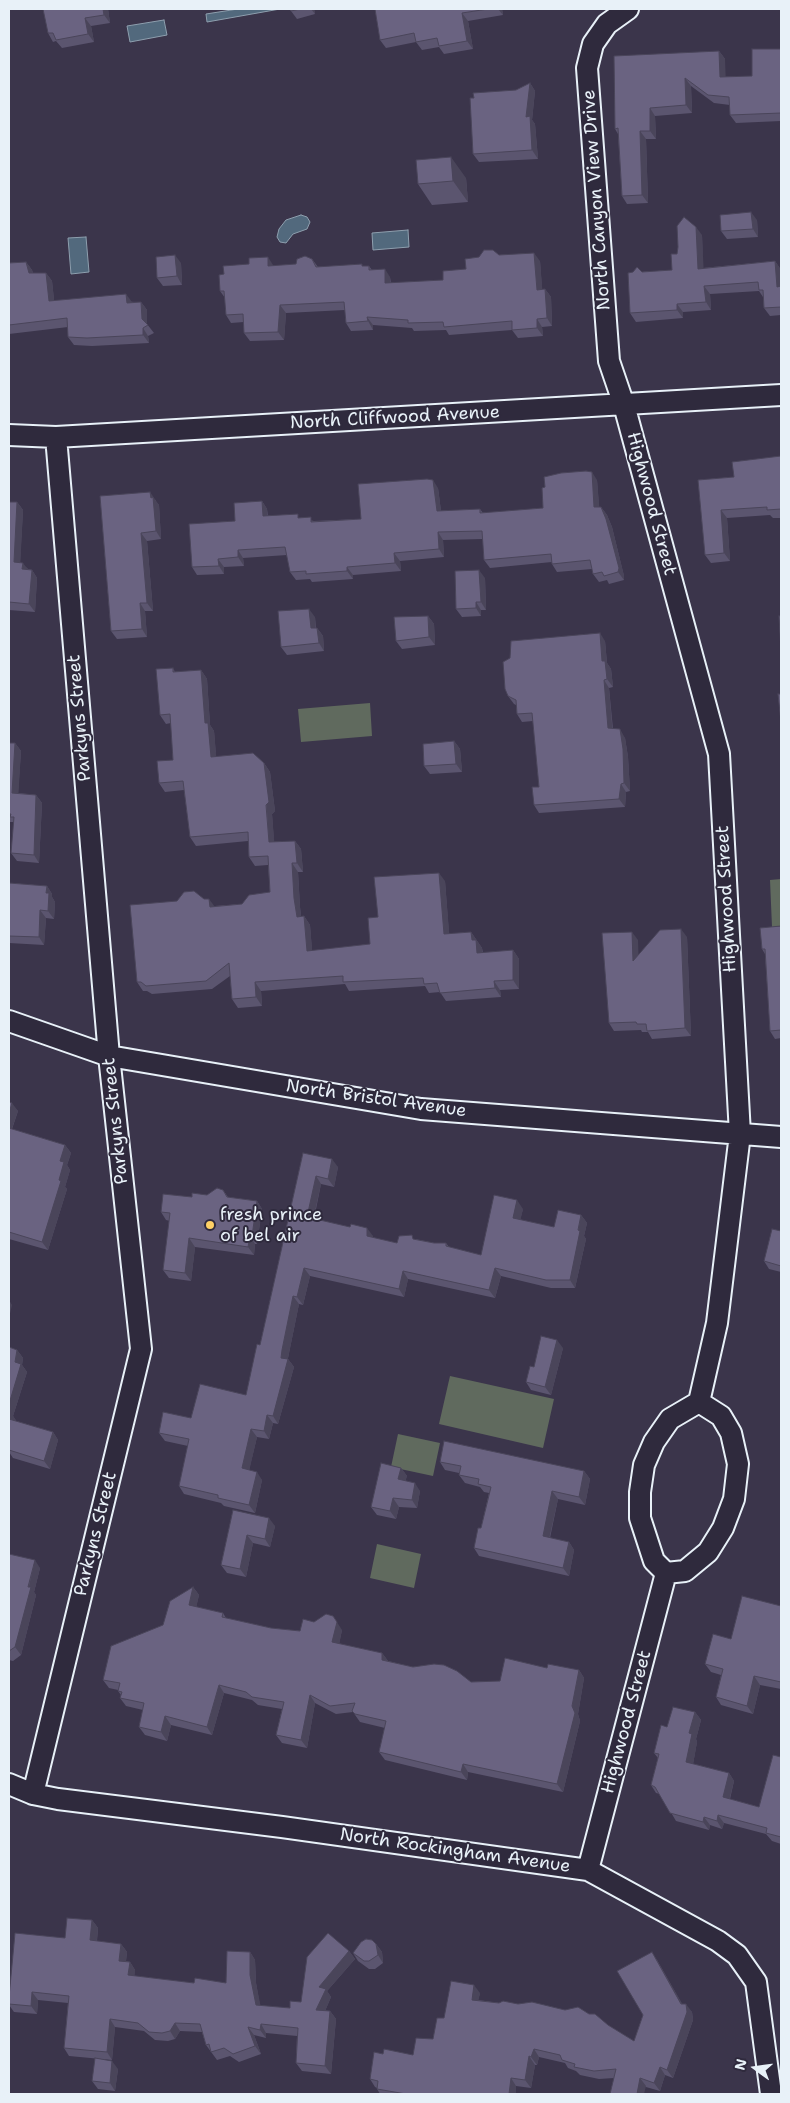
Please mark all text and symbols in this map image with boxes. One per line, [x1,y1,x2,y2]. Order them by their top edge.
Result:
street label: North Canyon View Drive [579,89,615,311]
street label: North Cliffwood Avenue [290,402,500,434]
street label: Highwood Street [621,430,681,578]
street label: Parkyns Street [64,654,96,782]
street label: Highwood Street [712,825,742,973]
street label: Parkyns Street [99,1057,133,1185]
street label: North Bristol Avenue [284,1076,468,1122]
place label: fresh prince of bel air [220,1204,322,1246]
marker: fresh prince of bel air [204,1219,216,1231]
street label: Parkyns Street [70,1470,122,1598]
street label: Highwood Street [597,1648,657,1796]
street label: North Rockingham Avenue [338,1824,572,1878]
north arrow [730,2043,780,2093]
text: N [730,2057,751,2072]

